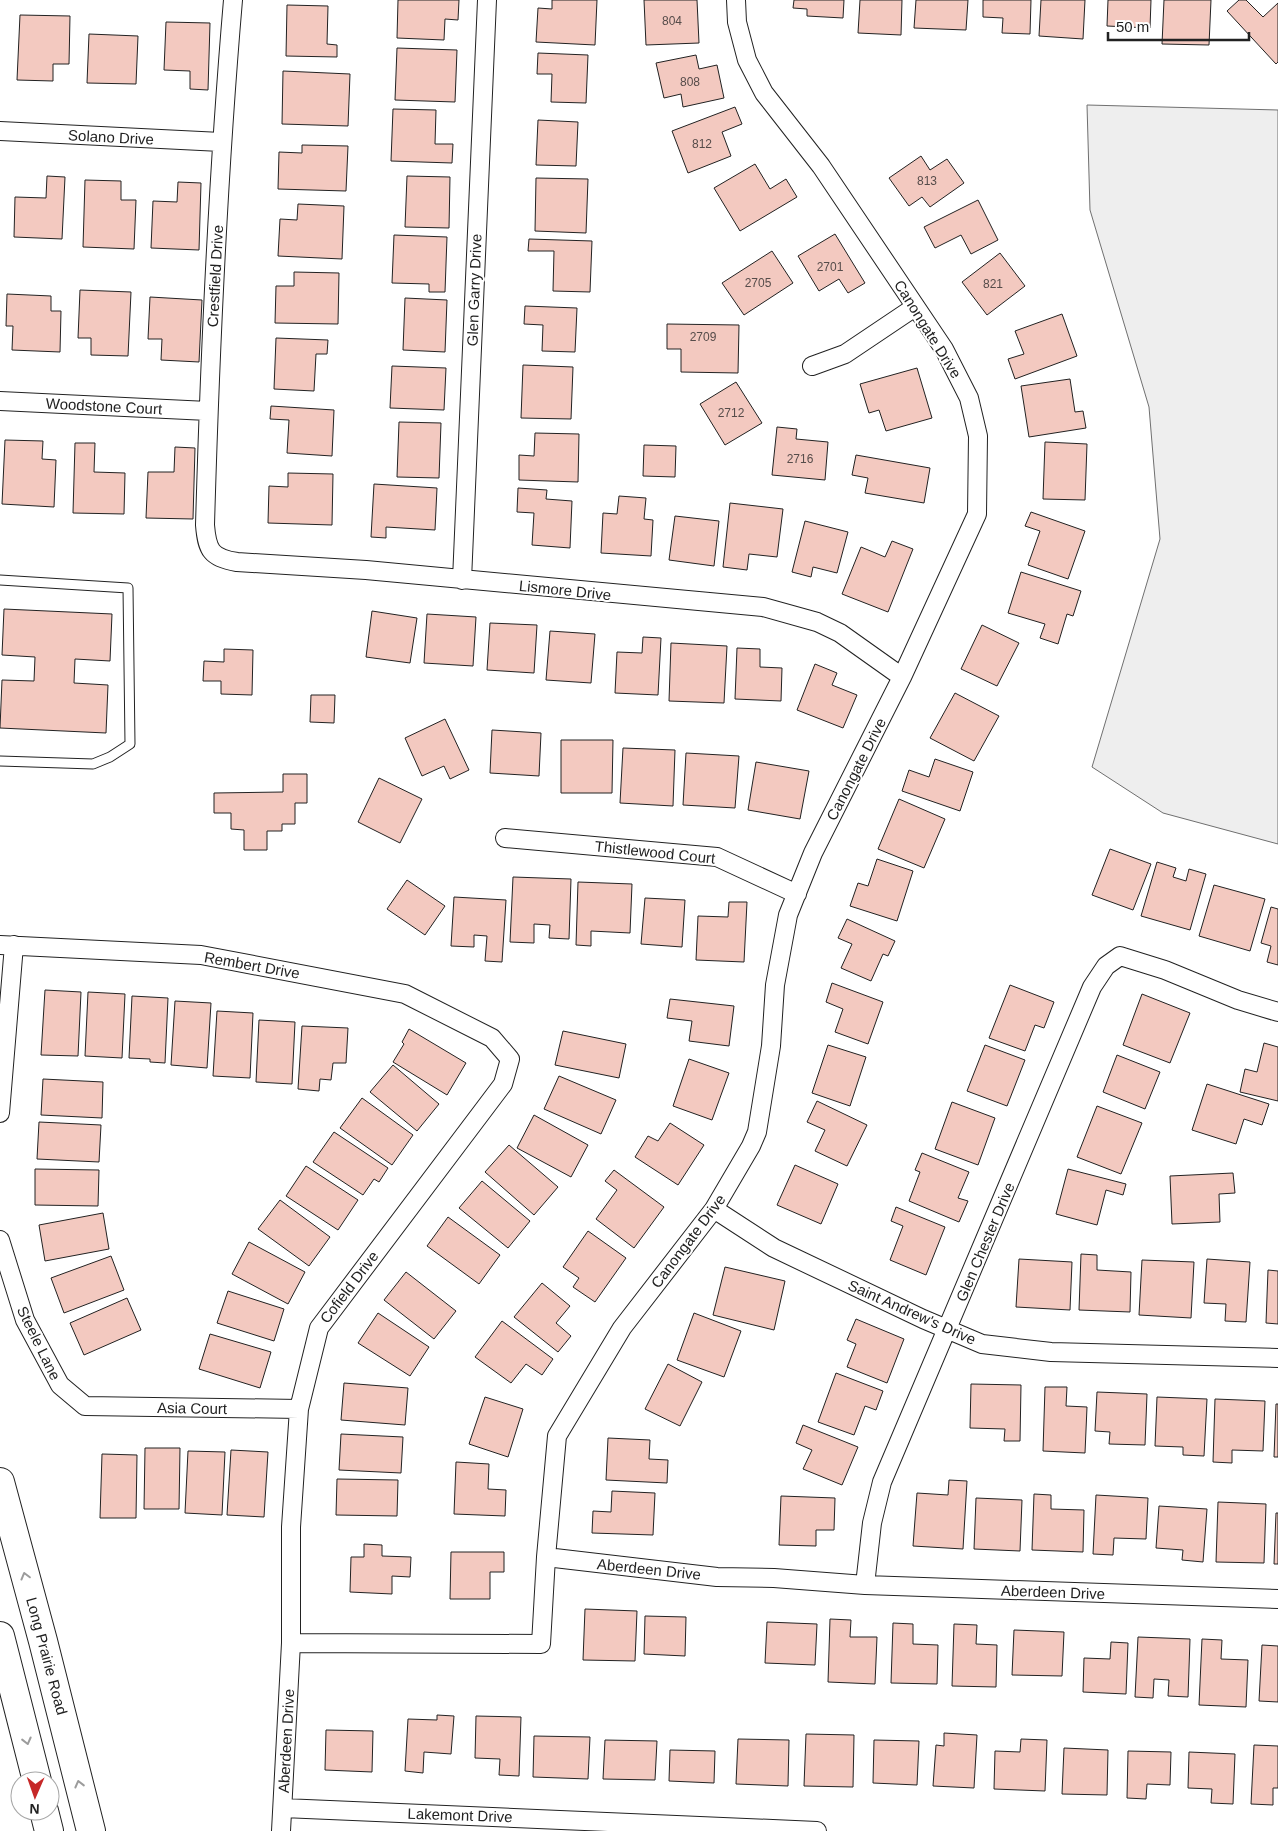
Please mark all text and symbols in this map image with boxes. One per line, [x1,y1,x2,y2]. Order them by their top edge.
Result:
scale bar [1108,10,1249,42]
house number: 804 [662,14,682,28]
text: 50 m [1116,18,1149,35]
house number: 808 [680,75,700,89]
street label: Solano Drive [68,126,154,148]
house number: 812 [692,137,712,151]
house number: 813 [917,174,937,188]
street label: Crestfield Drive [204,224,226,328]
street label: Glen Garry Drive [464,233,484,347]
house number: 2701 [817,260,844,274]
house number: 2705 [745,276,772,290]
street label: Canongate Drive [891,277,965,381]
house number: 821 [983,277,1003,291]
house number: 2709 [690,330,717,344]
street label: Woodstone Court [45,394,163,418]
house number: 2712 [718,406,745,420]
house number: 2716 [787,452,814,466]
street label: Lismore Drive [518,577,612,603]
street label: Canongate Drive [823,715,889,823]
street label: Thistlewood Court [594,837,717,867]
street label: Rembert Drive [203,948,301,982]
street label: Glen Chester Drive [952,1180,1018,1304]
street label: Canongate Drive [647,1191,729,1291]
street label: Cofield Drive [316,1248,382,1326]
street label: Saint Andrew's Drive [846,1276,978,1348]
street label: Steele Lane [14,1303,64,1383]
street label: Asia Court [157,1399,228,1417]
street label: Aberdeen Drive [596,1555,702,1583]
one-way arrow [21,1572,31,1580]
street label: Aberdeen Drive [1001,1582,1105,1602]
street label: Long Prairie Road [23,1595,71,1717]
street label: Aberdeen Drive [275,1689,297,1793]
one-way arrow [21,1736,32,1745]
north arrow [10,1771,60,1821]
one-way arrow [74,1779,85,1788]
text: N [29,1801,40,1817]
street label: Lakemont Drive [407,1805,513,1825]

